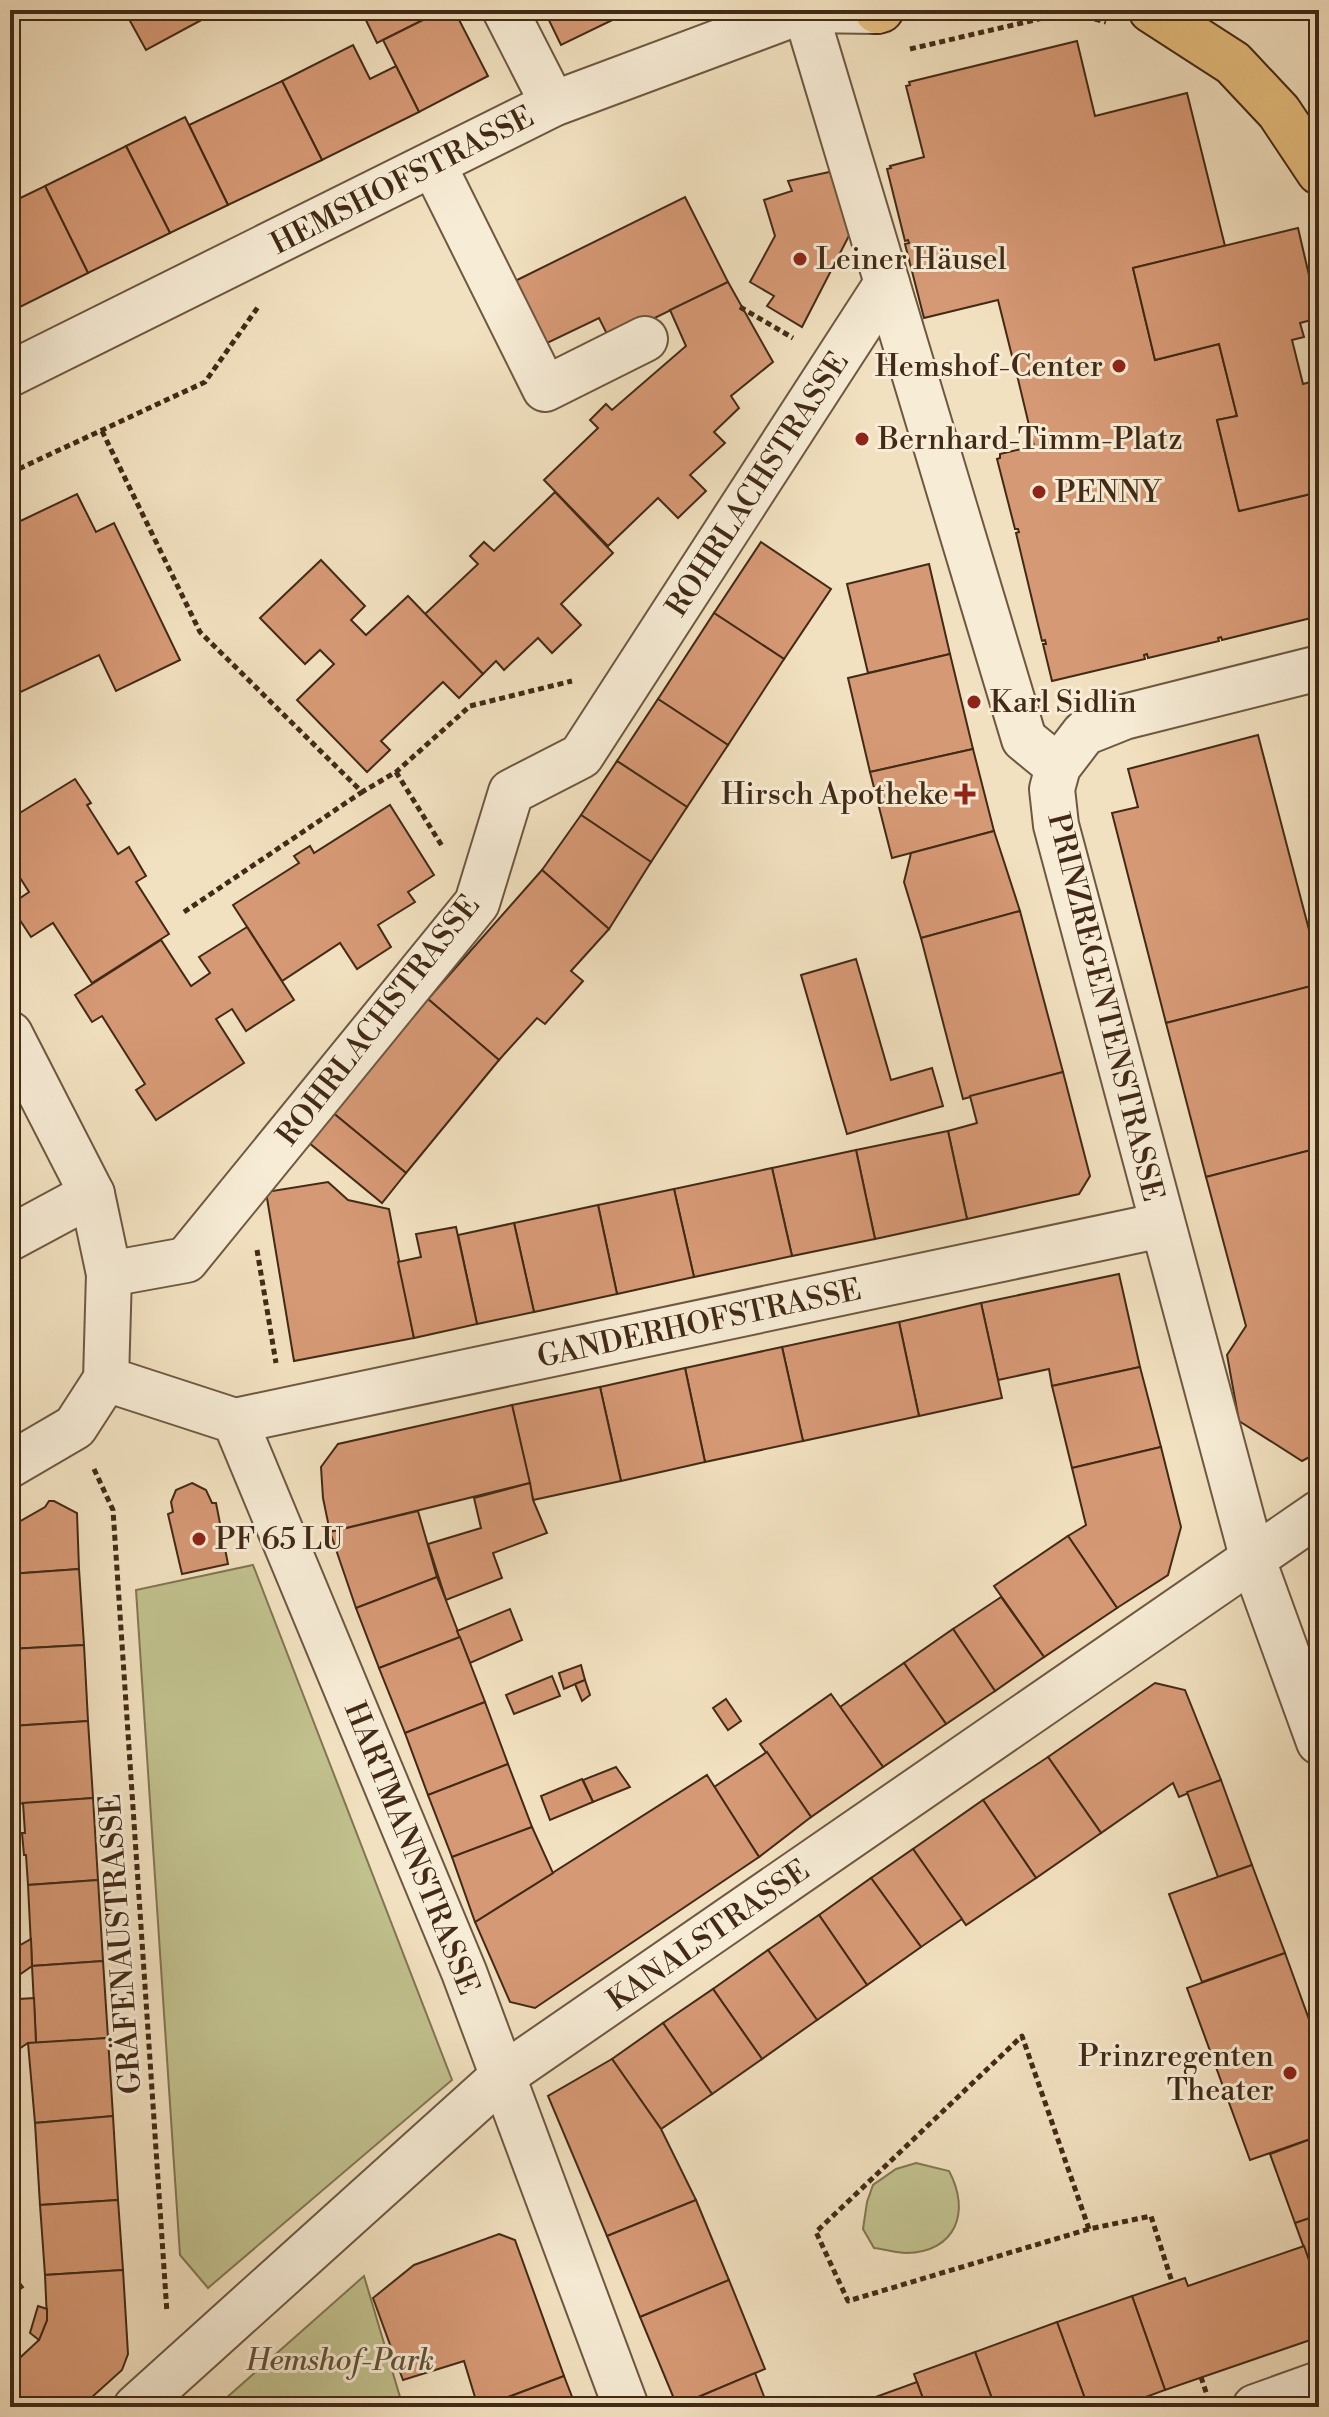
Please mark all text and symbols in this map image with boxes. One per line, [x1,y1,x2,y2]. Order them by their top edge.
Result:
street label: HEMSHOFSTRASSE [265,98,540,264]
place label: Leiner Häusel [816,241,1007,279]
marker: Leiner Häusel [791,250,809,268]
street label: ROHRLACHSTRASSE [658,345,858,624]
place label: Hemshof-Center [875,348,1103,386]
marker: Hemshof-Center [1110,357,1128,375]
place label: Bernhard-Timm-Platz [877,421,1183,459]
marker: Bernhard-Timm-Platz [853,430,871,448]
place label: PENNY [1055,474,1162,512]
marker: PENNY [1030,483,1048,501]
place label: Karl Sidlin [990,684,1137,722]
marker: Karl Sidlin [965,693,983,711]
place label: Hirsch Apotheke [721,776,949,814]
marker: Hirsch Apotheke [956,785,974,803]
street label: PRINZREGENTENSTRASSE [1038,809,1172,1205]
street label: ROHRLACHSTRASSE [269,888,489,1154]
street label: GANDERHOFSTRASSE [534,1271,865,1377]
place label: PF 65 LU [215,1521,343,1559]
marker: PF 65 LU [190,1530,208,1548]
street label: HARTMANNSTRASSE [335,1696,487,2000]
street label: GRÄFENAUSTRASSE [91,1793,150,2095]
street label: KANALSTRASSE [600,1852,817,2020]
place label: Prinzregenten Theater [1078,2038,1274,2110]
marker: Prinzregenten Theater [1281,2064,1299,2082]
park label: Hemshof-Park [245,2342,434,2380]

